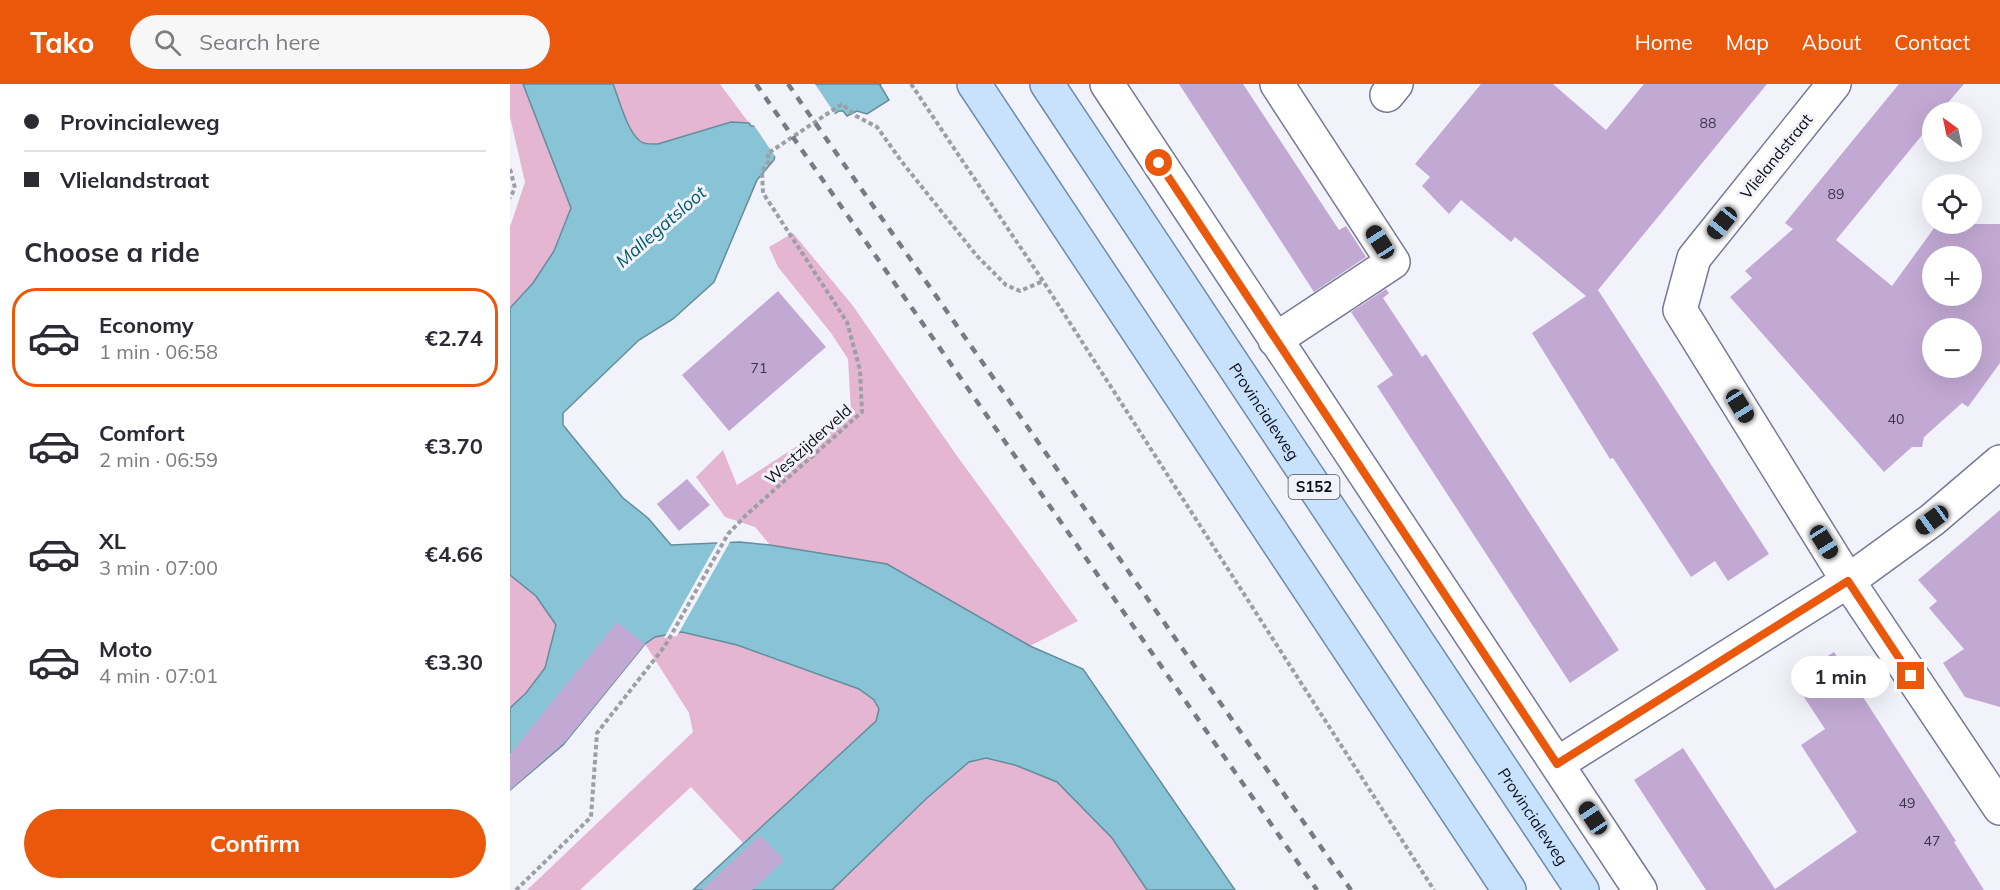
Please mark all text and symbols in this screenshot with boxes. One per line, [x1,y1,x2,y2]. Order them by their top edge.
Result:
search box [130,15,550,69]
text: Tako [30,25,94,60]
icon: search [151,26,184,59]
text: Search here [199,28,320,56]
text: Home [1635,29,1693,55]
text: Map [1726,29,1769,55]
text: About [1802,29,1861,55]
text: Contact [1894,29,1970,55]
north arrow [1922,102,1982,162]
map controls [1922,102,1982,378]
text: Provincialeweg [60,108,220,136]
street label: Vlielandstraat [1736,109,1817,203]
house number: 88 [1700,114,1716,132]
route start [1145,149,1172,176]
text: Vlielandstraat [60,166,209,194]
button: locate [1922,174,1982,234]
water label: Mallegatsloot [611,181,711,272]
house number: 89 [1828,185,1844,203]
car [1704,203,1740,243]
car [1363,222,1397,262]
text: Choose a ride [24,235,200,269]
button: + [1922,246,1982,306]
icon: car [27,311,81,365]
text: Economy [99,311,194,339]
button: − [1922,318,1982,378]
text: €2.74 [425,324,483,352]
text: 1 min · 06:58 [99,339,218,364]
house number: 71 [751,359,767,377]
street label: Provincialeweg [1225,359,1304,464]
car [1723,386,1757,426]
street label: Westzijderveld [760,400,856,488]
house number: 40 [1888,410,1904,428]
icon: car [27,419,81,473]
text: Comfort [99,419,185,447]
text: €3.70 [425,432,483,460]
text: 2 min · 06:59 [99,447,218,472]
road number: S152 [1288,475,1340,499]
car [1912,502,1952,538]
car [1807,522,1841,562]
icon: car [27,527,81,581]
text: XL [99,527,126,555]
text: €4.66 [425,540,483,568]
text: 3 min · 07:00 [99,555,218,580]
icon: car [27,635,81,689]
text: Moto [99,635,152,663]
text: €3.30 [425,648,483,676]
callout: 1 min [1791,655,1890,697]
route end [1897,662,1924,689]
text: 4 min · 07:01 [99,663,218,688]
text: 1 min [1814,664,1867,689]
street label: Provincialeweg [1494,764,1573,869]
house number: 49 [1899,794,1915,812]
car [1575,798,1611,838]
button: Confirm [24,809,486,878]
house number: 47 [1924,832,1940,850]

